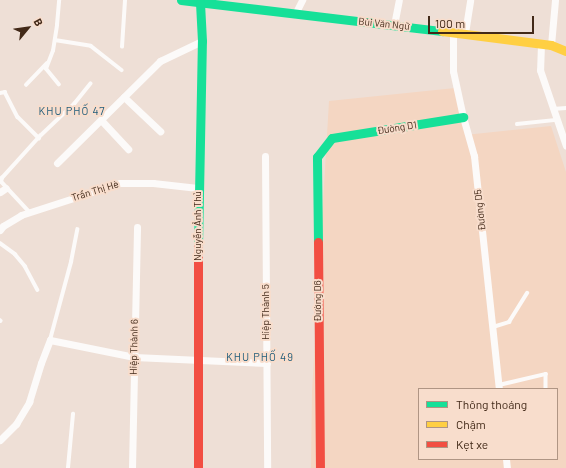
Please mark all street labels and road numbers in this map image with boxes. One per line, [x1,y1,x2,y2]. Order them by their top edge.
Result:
street label: Bùi Văn Ngữ [358,15,410,33]
street label: Đường D1 [376,119,418,137]
street label: Trần Thị Hè [70,178,120,204]
street label: Đường D5 [472,189,488,231]
street label: Nguyễn Ảnh Thủ [192,191,204,261]
street label: Đường D6 [312,280,324,322]
street label: Hiệp Thành 5 [260,284,272,340]
street label: Hiệp Thành 6 [128,319,140,375]

